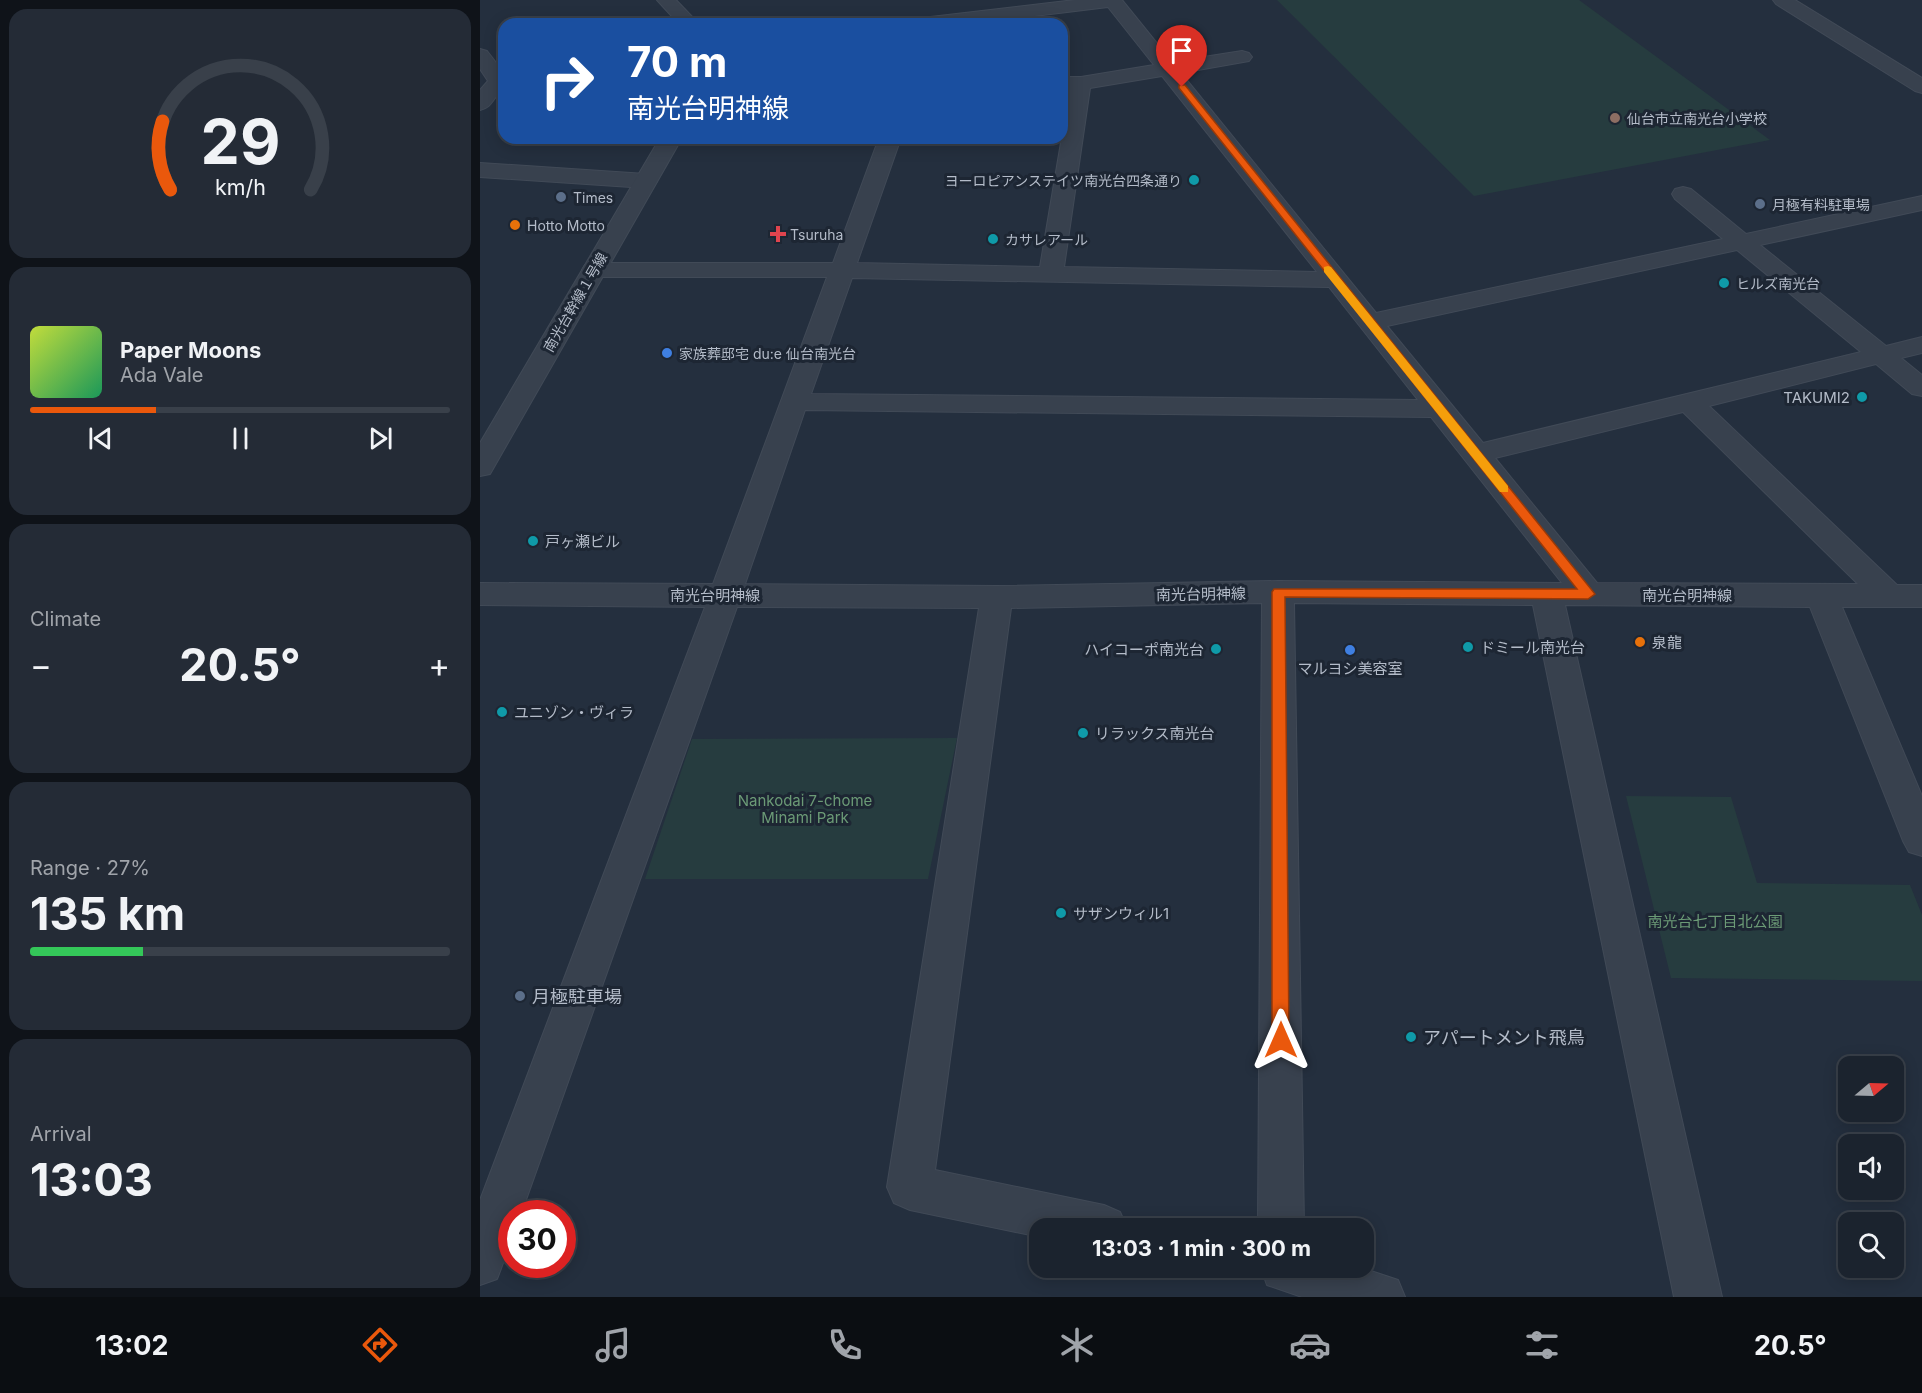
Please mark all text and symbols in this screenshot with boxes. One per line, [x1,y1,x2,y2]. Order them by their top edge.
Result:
pin [1156,25,1207,87]
icon: arrive [1165,34,1198,67]
text: 70 m [627,36,727,87]
icon: right [528,42,606,120]
text: 南光台明神線 [627,92,789,125]
text: 29 [200,104,280,179]
place label: 仙台市立南光台小学校 [1627,110,1767,127]
marker: 仙台市立南光台小学校 [1608,111,1622,125]
place label: ヨーロピアンステイツ南光台四条通り [945,172,1182,189]
marker: ヨーロピアンステイツ南光台四条通り [1187,173,1201,187]
text: km/h [215,175,265,201]
place label: Times [573,189,613,206]
marker: Times [554,190,568,204]
place label: 月極有料駐車場 [1772,196,1870,213]
marker: 月極有料駐車場 [1753,197,1767,211]
place label: Hotto Motto [527,217,605,234]
marker: Hotto Motto [508,218,522,232]
place label: Tsuruha [790,226,843,243]
marker: Tsuruha [771,227,785,241]
place label: カサレアール [1005,231,1088,248]
marker: カサレアール [986,232,1000,246]
street label: 南光台幹線１号線 [540,249,610,355]
place label: ヒルズ南光台 [1736,275,1820,292]
marker: ヒルズ南光台 [1717,276,1731,290]
text: Paper Moons [120,337,261,363]
place label: 家族葬邸宅 du:e 仙台南光台 [679,345,856,362]
marker: 家族葬邸宅 du:e 仙台南光台 [660,346,674,360]
text: Ada Vale [120,363,203,387]
place label: TAKUMI2 [1783,388,1850,407]
marker: TAKUMI2 [1855,390,1869,404]
icon: previous [84,422,117,455]
icon: pause [224,422,257,455]
icon: next [364,422,397,455]
place label: 戸ヶ瀬ビル [545,532,620,551]
marker: 戸ヶ瀬ビル [526,534,540,548]
street label: 南光台明神線 [1156,584,1246,604]
street label: 南光台明神線 [670,586,760,605]
street label: 南光台明神線 [1642,586,1732,605]
text: Climate [30,607,101,631]
place label: 泉龍 [1652,633,1682,652]
marker: 泉龍 [1633,635,1647,649]
text: 20.5° [179,637,301,692]
place label: ドミール南光台 [1480,638,1585,657]
place label: ハイコーポ南光台 [1084,640,1204,659]
marker: ドミール南光台 [1461,640,1475,654]
marker: ハイコーポ南光台 [1209,642,1223,656]
marker: マルヨシ美容室 [1343,643,1357,657]
text: − [30,645,52,685]
text: + [428,645,450,685]
place label: マルヨシ美容室 [1297,659,1403,678]
place label: ユニゾン・ヴィラ [514,703,634,722]
marker: ユニゾン・ヴィラ [495,705,509,719]
place label: リラックス南光台 [1095,724,1215,743]
marker: リラックス南光台 [1076,726,1090,740]
park label: Nankodai 7-chome Minami Park [738,791,872,827]
text: Range · 27% [30,856,150,880]
text: 135 km [30,886,185,941]
place label: サザンウィル1 [1073,904,1169,923]
marker: サザンウィル1 [1054,906,1068,920]
park label: 南光台七丁目北公園 [1647,912,1783,931]
place label: 月極駐車場 [532,986,622,1007]
marker: 月極駐車場 [513,989,527,1003]
position arrow [1249,1008,1313,1072]
place label: アパートメント飛鳥 [1423,1027,1585,1048]
marker: アパートメント飛鳥 [1404,1030,1418,1044]
north arrow [1838,1056,1904,1122]
map controls [1838,1056,1904,1278]
text: Arrival [30,1122,92,1146]
button: sound [1838,1134,1904,1200]
text: 13:03 [30,1152,153,1207]
speed limit sign: 30 [498,1200,576,1278]
button: search [1838,1212,1904,1278]
text: 13:03 · 1 min · 300 m [1092,1235,1311,1261]
icon: directions [359,1324,401,1366]
icon: music [592,1324,634,1366]
icon: phone [824,1324,866,1366]
icon: climate [1056,1324,1098,1366]
icon: car [1289,1324,1331,1366]
icon: filters [1521,1324,1563,1366]
text: 13:02 [95,1329,169,1362]
text: 20.5° [1754,1329,1827,1362]

